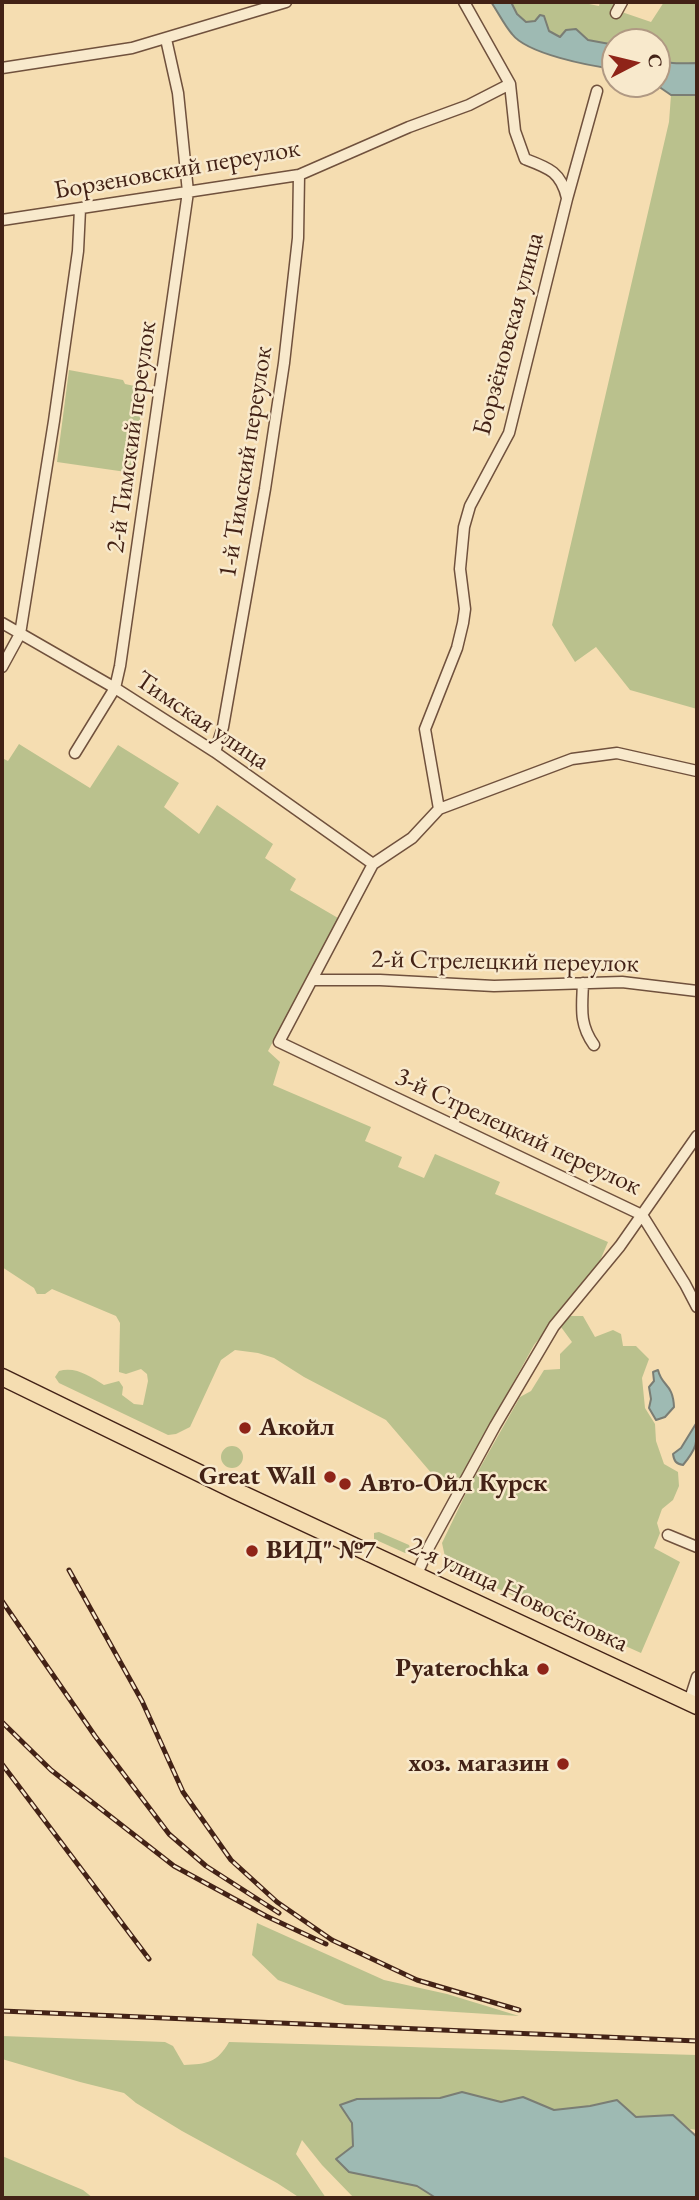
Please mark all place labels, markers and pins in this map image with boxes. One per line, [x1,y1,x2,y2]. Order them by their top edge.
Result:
place label: Акойл [259,1412,334,1444]
marker: Акойл [237,1420,253,1436]
place label: Great Wall [199,1461,316,1493]
place label: Авто-Ойл Курск [359,1468,547,1500]
marker: Great Wall [322,1469,338,1485]
marker: Авто-Ойл Курск [337,1476,353,1492]
place label: ВИД" №7 [266,1535,376,1567]
marker: ВИД" №7 [244,1543,260,1559]
place label: Pyaterochka [395,1653,529,1685]
marker: Pyaterochka [535,1661,551,1677]
place label: хоз. магазин [408,1748,549,1780]
marker: хоз. магазин [555,1756,571,1772]

